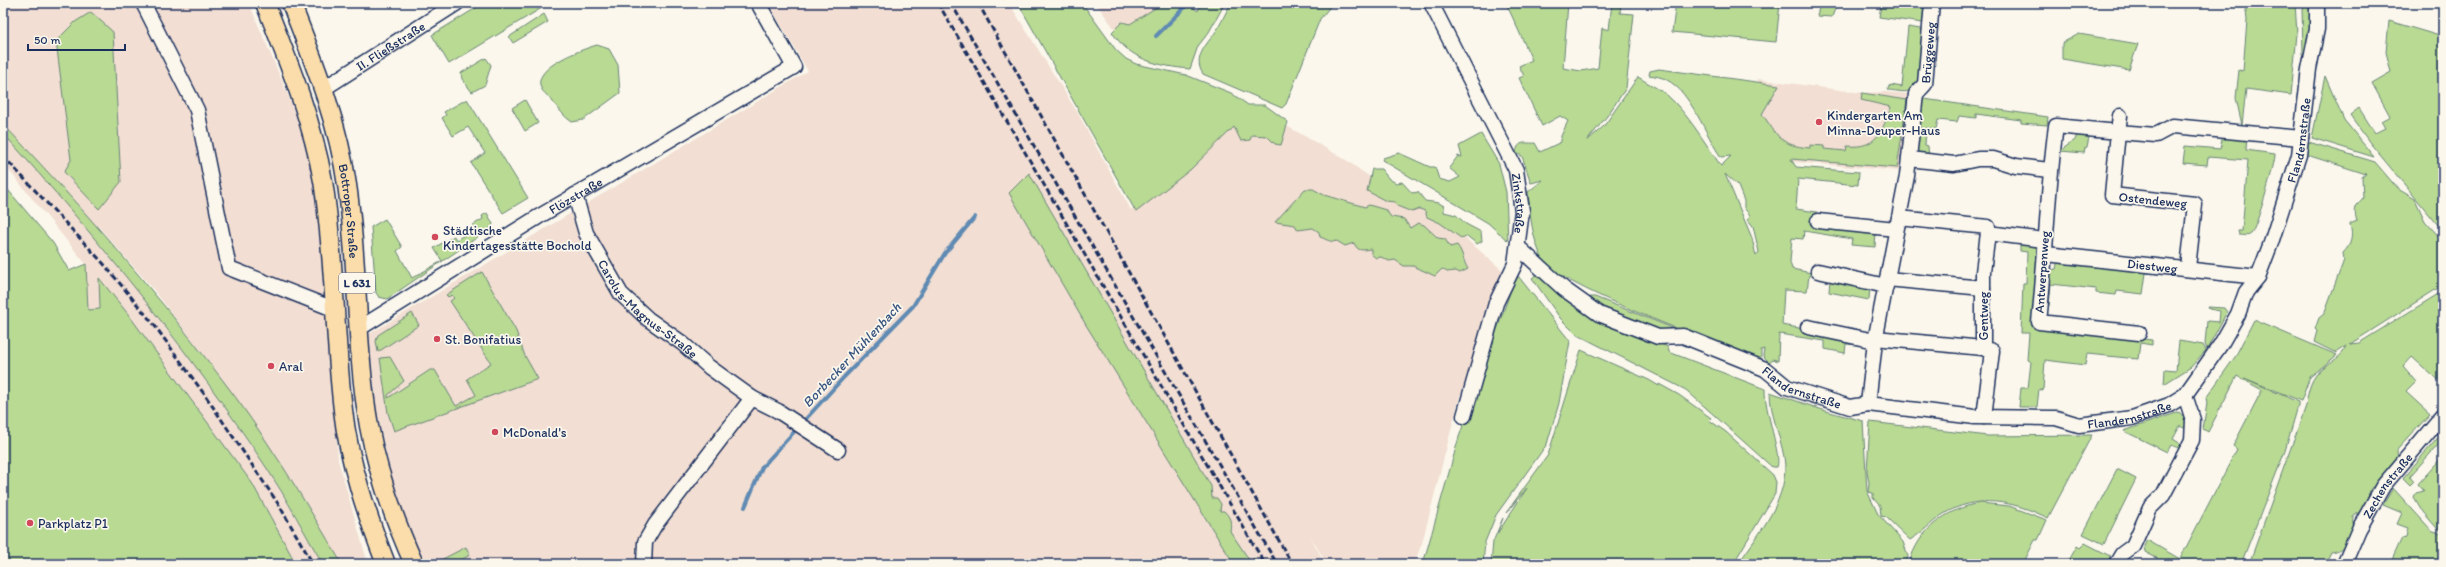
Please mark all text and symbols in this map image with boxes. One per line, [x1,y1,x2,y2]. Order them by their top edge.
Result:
street label: II. Fließstraße [353,18,428,73]
street label: Brüggeweg [1918,21,1938,84]
scale bar [28,26,125,52]
text: 50 m [34,33,60,47]
street label: Flandernstraße [2283,97,2313,184]
place label: Kindergarten Am Minna-Deuper-Haus [1827,108,1940,138]
marker: Kindergarten Am Minna-Deuper-Haus [1814,117,1824,127]
street label: Bottroper Straße [336,163,362,259]
street label: Zinkstraße [1509,172,1530,234]
street label: Flözstraße [546,174,605,217]
street label: Ostendeweg [2118,189,2188,211]
place label: Städtische Kindertagesstätte Bochold [443,223,592,253]
street label: Antwerpenweg [2032,230,2052,314]
marker: Städtische Kindertagesstätte Bochold [430,232,440,242]
street label: Diestweg [2126,255,2179,276]
street label: Carolus-Magnus-Straße [595,257,701,361]
road number: L 631 [339,273,375,293]
street label: Gentweg [1976,291,1991,341]
water label: Borbecker Mühlenbach [799,299,905,411]
place label: St. Bonifatius [445,332,521,347]
marker: St. Bonifatius [432,334,442,344]
place label: Aral [279,359,303,374]
marker: Aral [266,361,276,371]
street label: Flandernstraße [1759,363,1843,411]
street label: Flandernstraße [2086,397,2173,431]
place label: McDonald's [503,425,567,440]
marker: McDonald's [490,427,500,437]
street label: Zechenstraße [2359,450,2415,521]
place label: Parkplatz P1 [38,516,108,531]
marker: Parkplatz P1 [25,518,35,528]

